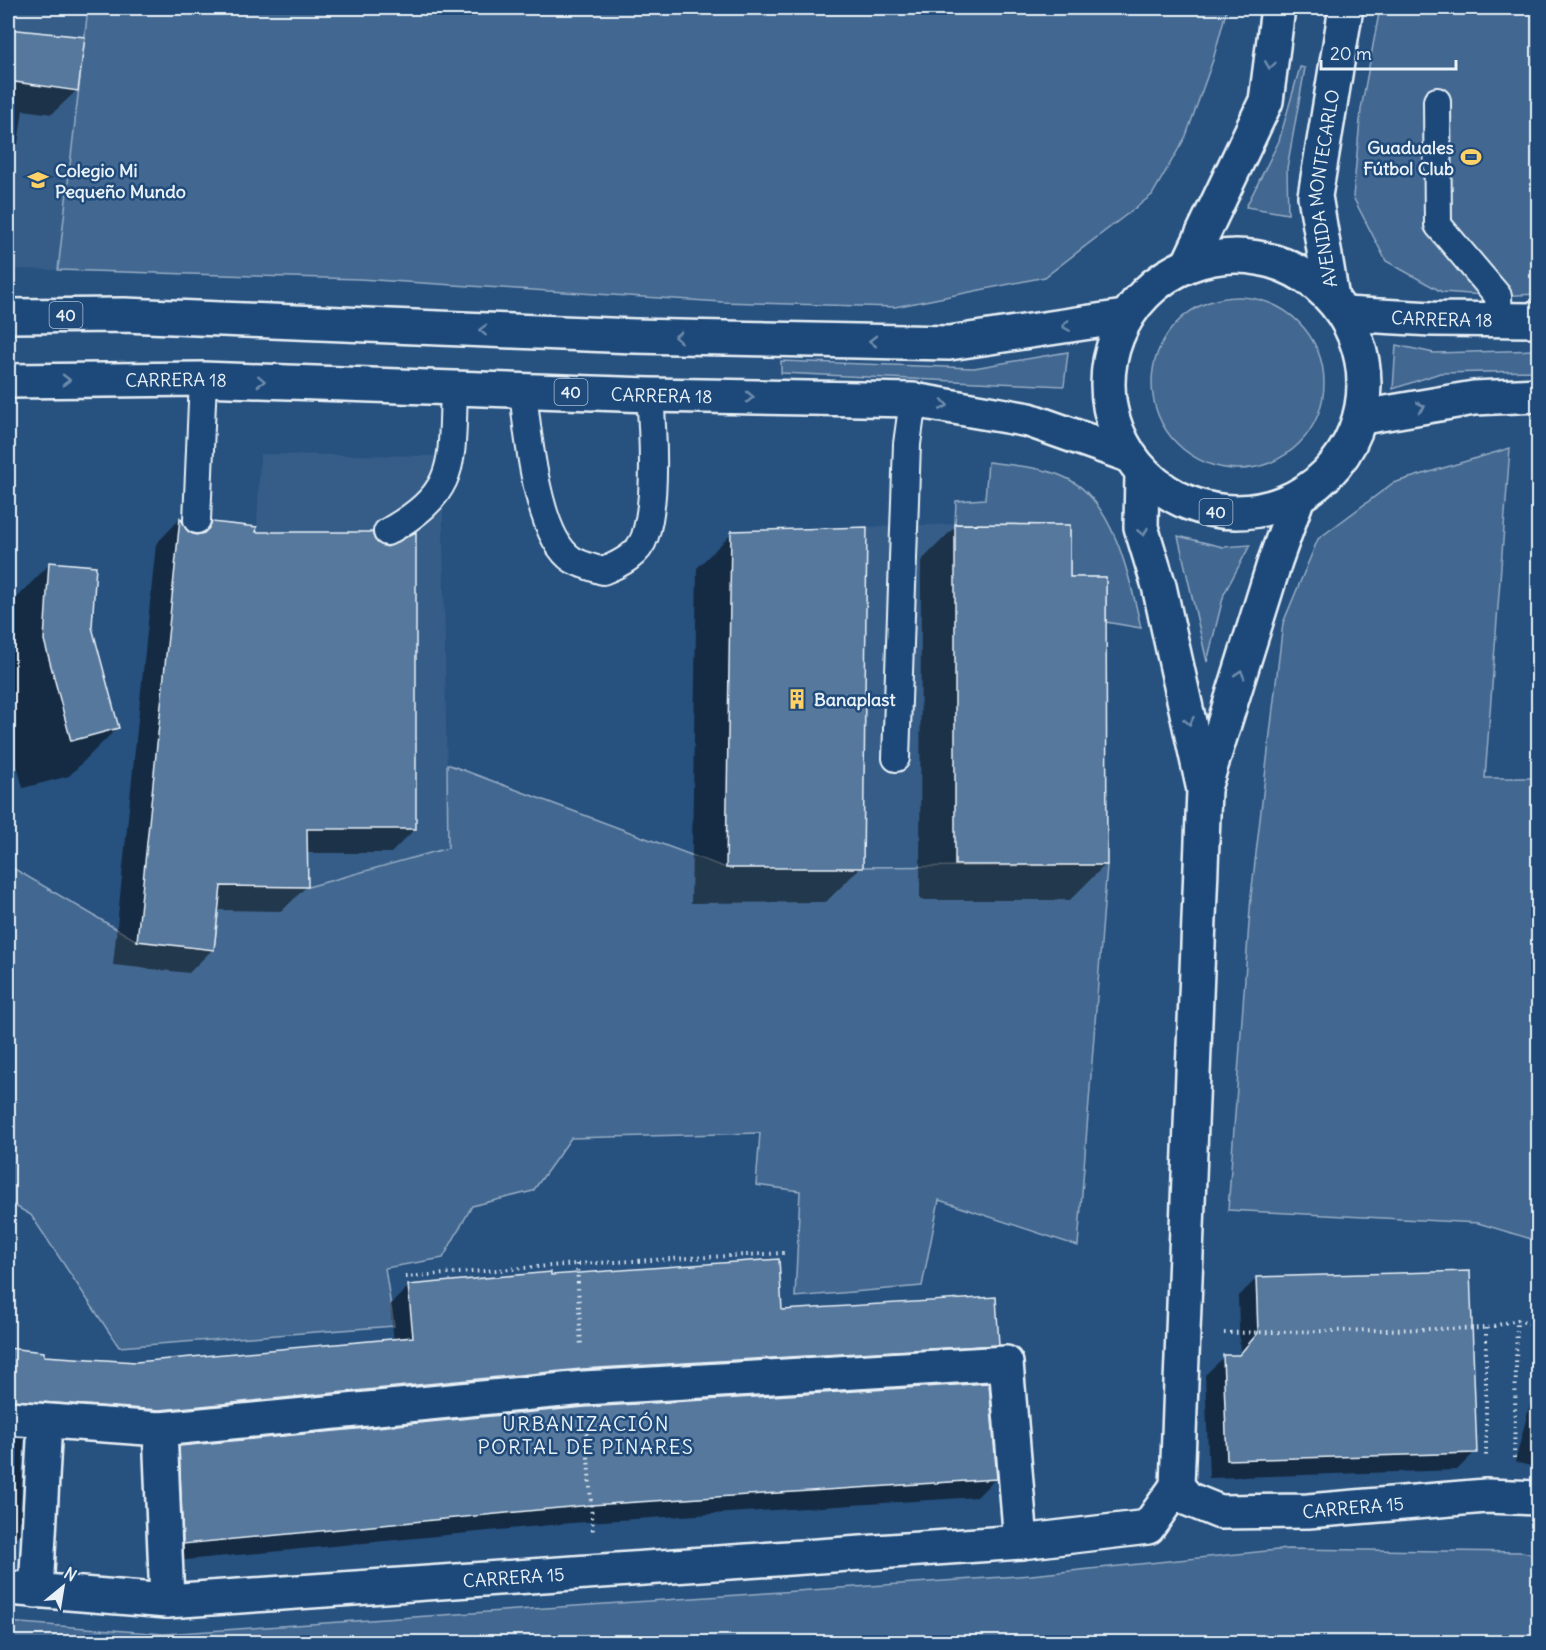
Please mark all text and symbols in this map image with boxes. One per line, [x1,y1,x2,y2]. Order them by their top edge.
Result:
scale bar [1321,33,1456,71]
text: 20 m [1330,42,1372,65]
one-way arrow [1265,61,1277,70]
street label: AVENIDA MONTECARLO [1303,88,1344,289]
place label: Guaduales Fútbol Club [1363,136,1454,180]
sports icon: Guaduales Fútbol Club [1459,145,1483,169]
place label: Colegio Mi Pequeño Mundo [55,159,186,203]
school or university icon: Colegio Mi Pequeño Mundo [26,168,50,192]
road number: 40 [50,302,82,328]
street label: CARRERA 18 [1390,305,1493,331]
one-way arrow [1062,319,1071,331]
one-way arrow [478,323,487,336]
one-way arrow [673,331,682,343]
one-way arrow [868,335,877,347]
street label: CARRERA 18 [125,367,227,391]
one-way arrow [61,374,70,386]
one-way arrow [256,375,265,388]
road number: 40 [554,379,588,405]
street label: CARRERA 18 [610,382,713,408]
one-way arrow [745,391,754,403]
one-way arrow [939,398,949,411]
one-way arrow [1415,401,1425,414]
road number: 40 [1200,499,1232,525]
one-way arrow [1136,526,1149,536]
one-way arrow [1233,669,1245,680]
building icon: Banaplast [785,687,809,711]
place label: Banaplast [814,688,897,711]
one-way arrow [1181,716,1194,726]
district label: URBANIZACIÓN PORTAL DE PINARES [478,1411,694,1459]
street label: CARRERA 15 [1301,1491,1405,1523]
north arrow [33,1557,93,1617]
street label: CARRERA 15 [462,1562,565,1592]
text: N [61,1563,80,1585]

